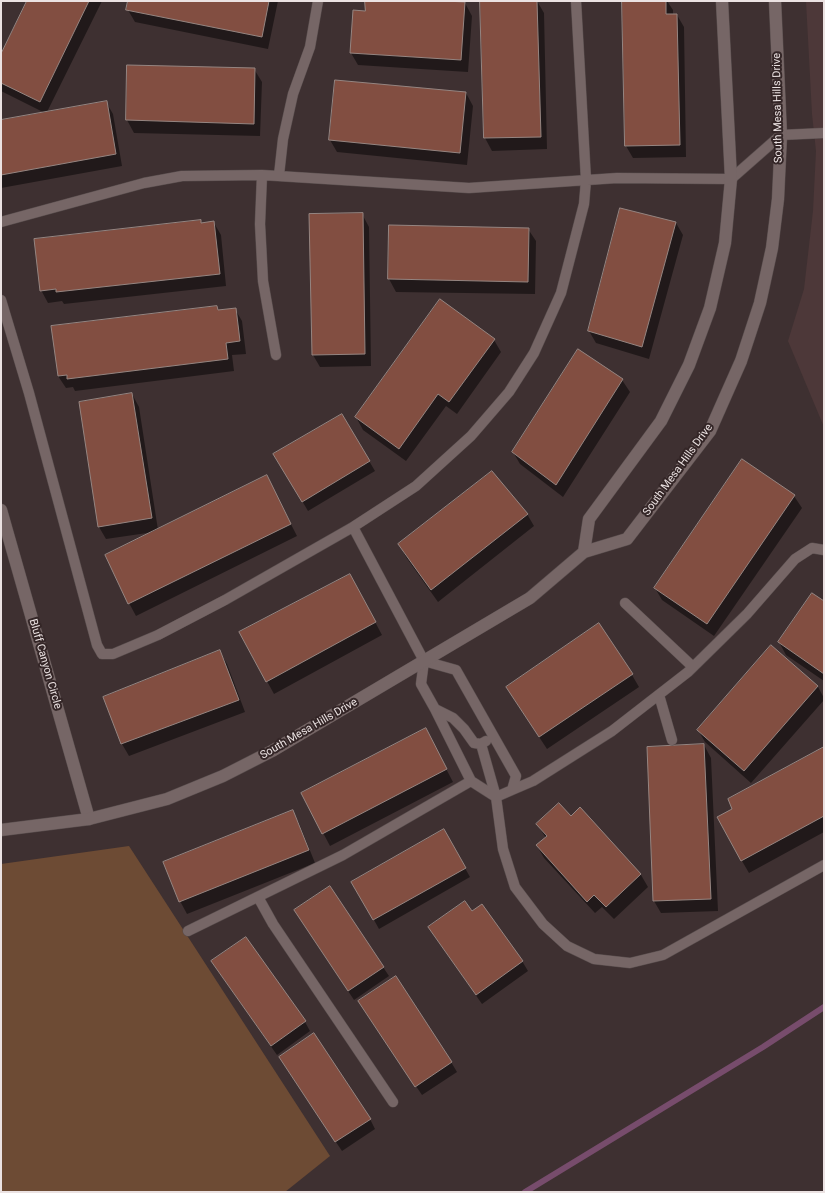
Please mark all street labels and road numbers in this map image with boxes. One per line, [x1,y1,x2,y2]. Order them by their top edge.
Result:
street label: South Mesa Hills Drive [770,53,786,163]
street label: South Mesa Hills Drive [640,422,716,518]
street label: Bluff Canyon Circle [26,617,64,711]
street label: South Mesa Hills Drive [258,696,360,762]

